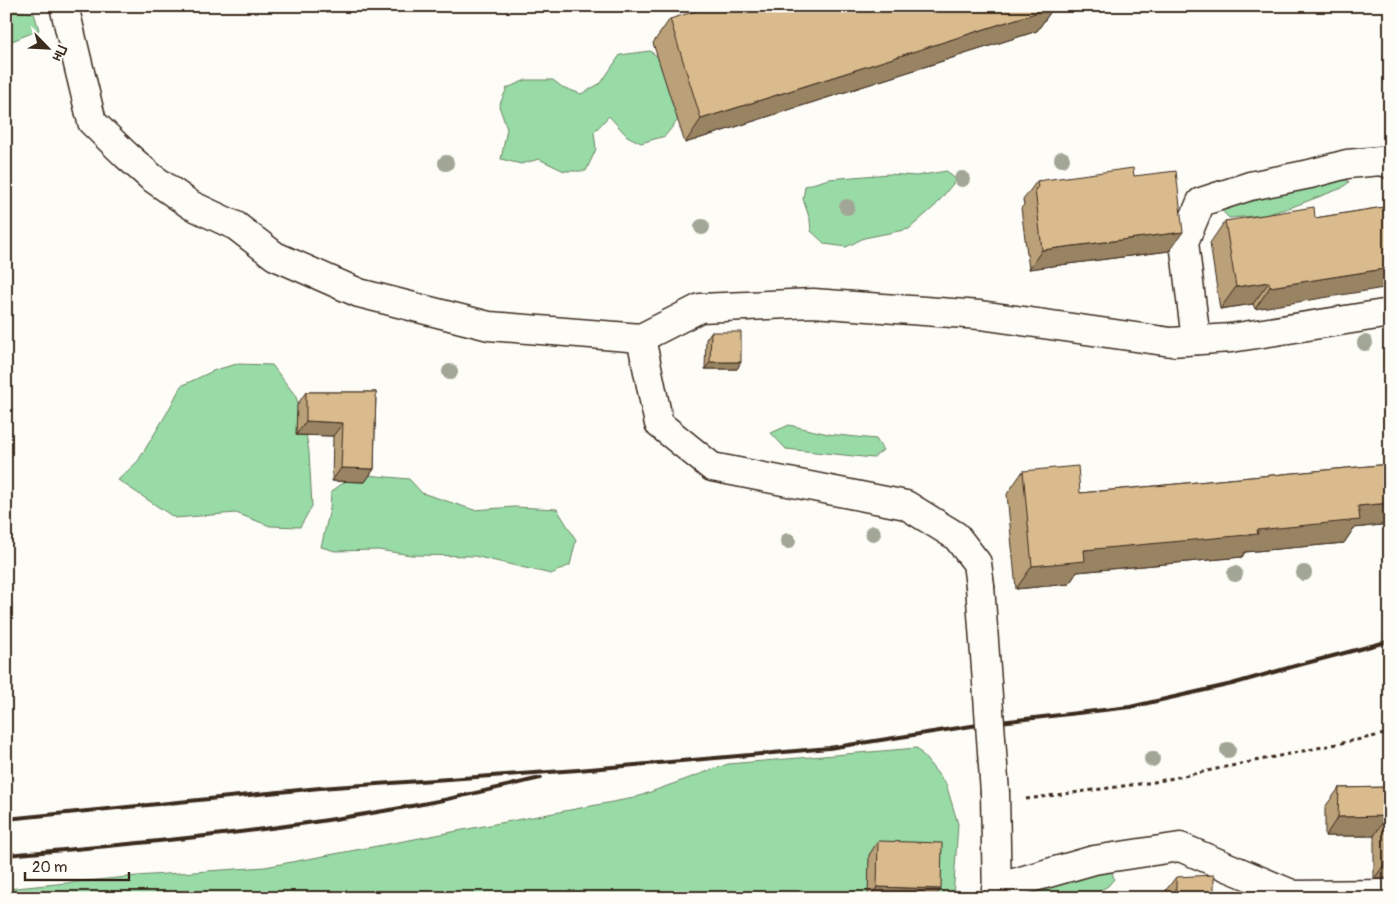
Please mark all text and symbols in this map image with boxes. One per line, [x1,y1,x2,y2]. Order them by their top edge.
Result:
north arrow [22,22,72,72]
text: Пн [49,43,70,64]
scale bar [25,849,129,881]
text: 20 m [32,858,67,877]

